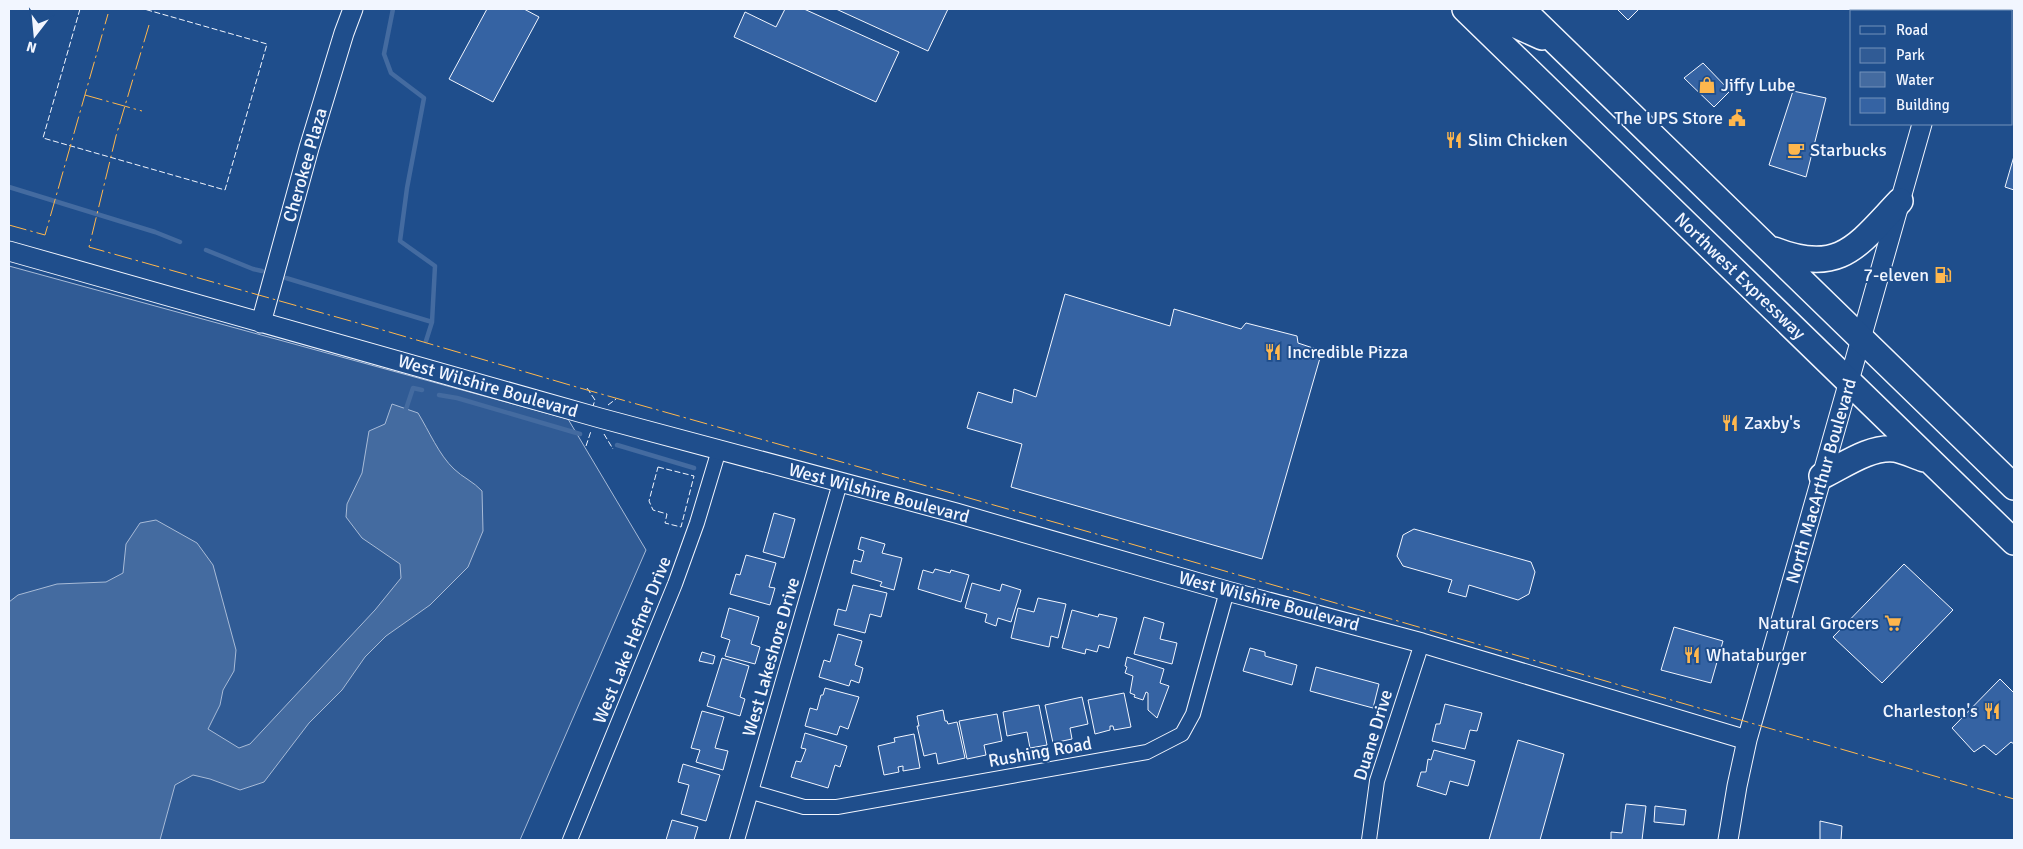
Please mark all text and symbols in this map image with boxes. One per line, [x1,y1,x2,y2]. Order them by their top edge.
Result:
north arrow [10,10,60,60]
legend [1850,10,2013,125]
text: Road [1896,21,1928,39]
text: N [25,38,39,57]
text: Park [1896,46,1925,64]
text: Water [1896,71,1934,89]
place label: Jiffy Lube [1721,74,1796,96]
shop icon: Jiffy Lube [1697,75,1717,95]
text: Building [1896,96,1950,114]
street label: Cherokee Plaza [278,105,332,225]
place label: The UPS Store [1614,107,1723,129]
public building icon: The UPS Store [1727,108,1747,128]
place label: Slim Chicken [1468,129,1568,151]
restaurant icon: Slim Chicken [1444,130,1464,150]
place label: Starbucks [1810,139,1887,161]
cafe icon: Starbucks [1786,140,1806,160]
street label: Northwest Expressway [1670,208,1810,345]
place label: 7-eleven [1863,264,1929,286]
fuel station icon: 7-eleven [1933,265,1953,285]
place label: Incredible Pizza [1287,341,1408,363]
restaurant icon: Incredible Pizza [1263,342,1283,362]
street label: West Wilshire Boulevard [395,350,581,422]
street label: North MacArthur Boulevard [1781,376,1861,586]
place label: Zaxby's [1744,412,1801,434]
restaurant icon: Zaxby's [1720,413,1740,433]
street label: West Wilshire Boulevard [786,458,972,528]
street label: West Lake Hefner Drive [588,553,676,727]
street label: West Wilshire Boulevard [1176,566,1362,636]
street label: West Lakeshore Drive [738,575,804,739]
place label: Natural Grocers [1758,612,1879,634]
supermarket icon: Natural Grocers [1883,613,1903,633]
place label: Whataburger [1706,644,1807,666]
restaurant icon: Whataburger [1682,645,1702,665]
street label: Duane Drive [1349,687,1397,783]
place label: Charleston's [1883,700,1978,722]
restaurant icon: Charleston's [1982,701,2002,721]
street label: Rushing Road [987,732,1093,772]

